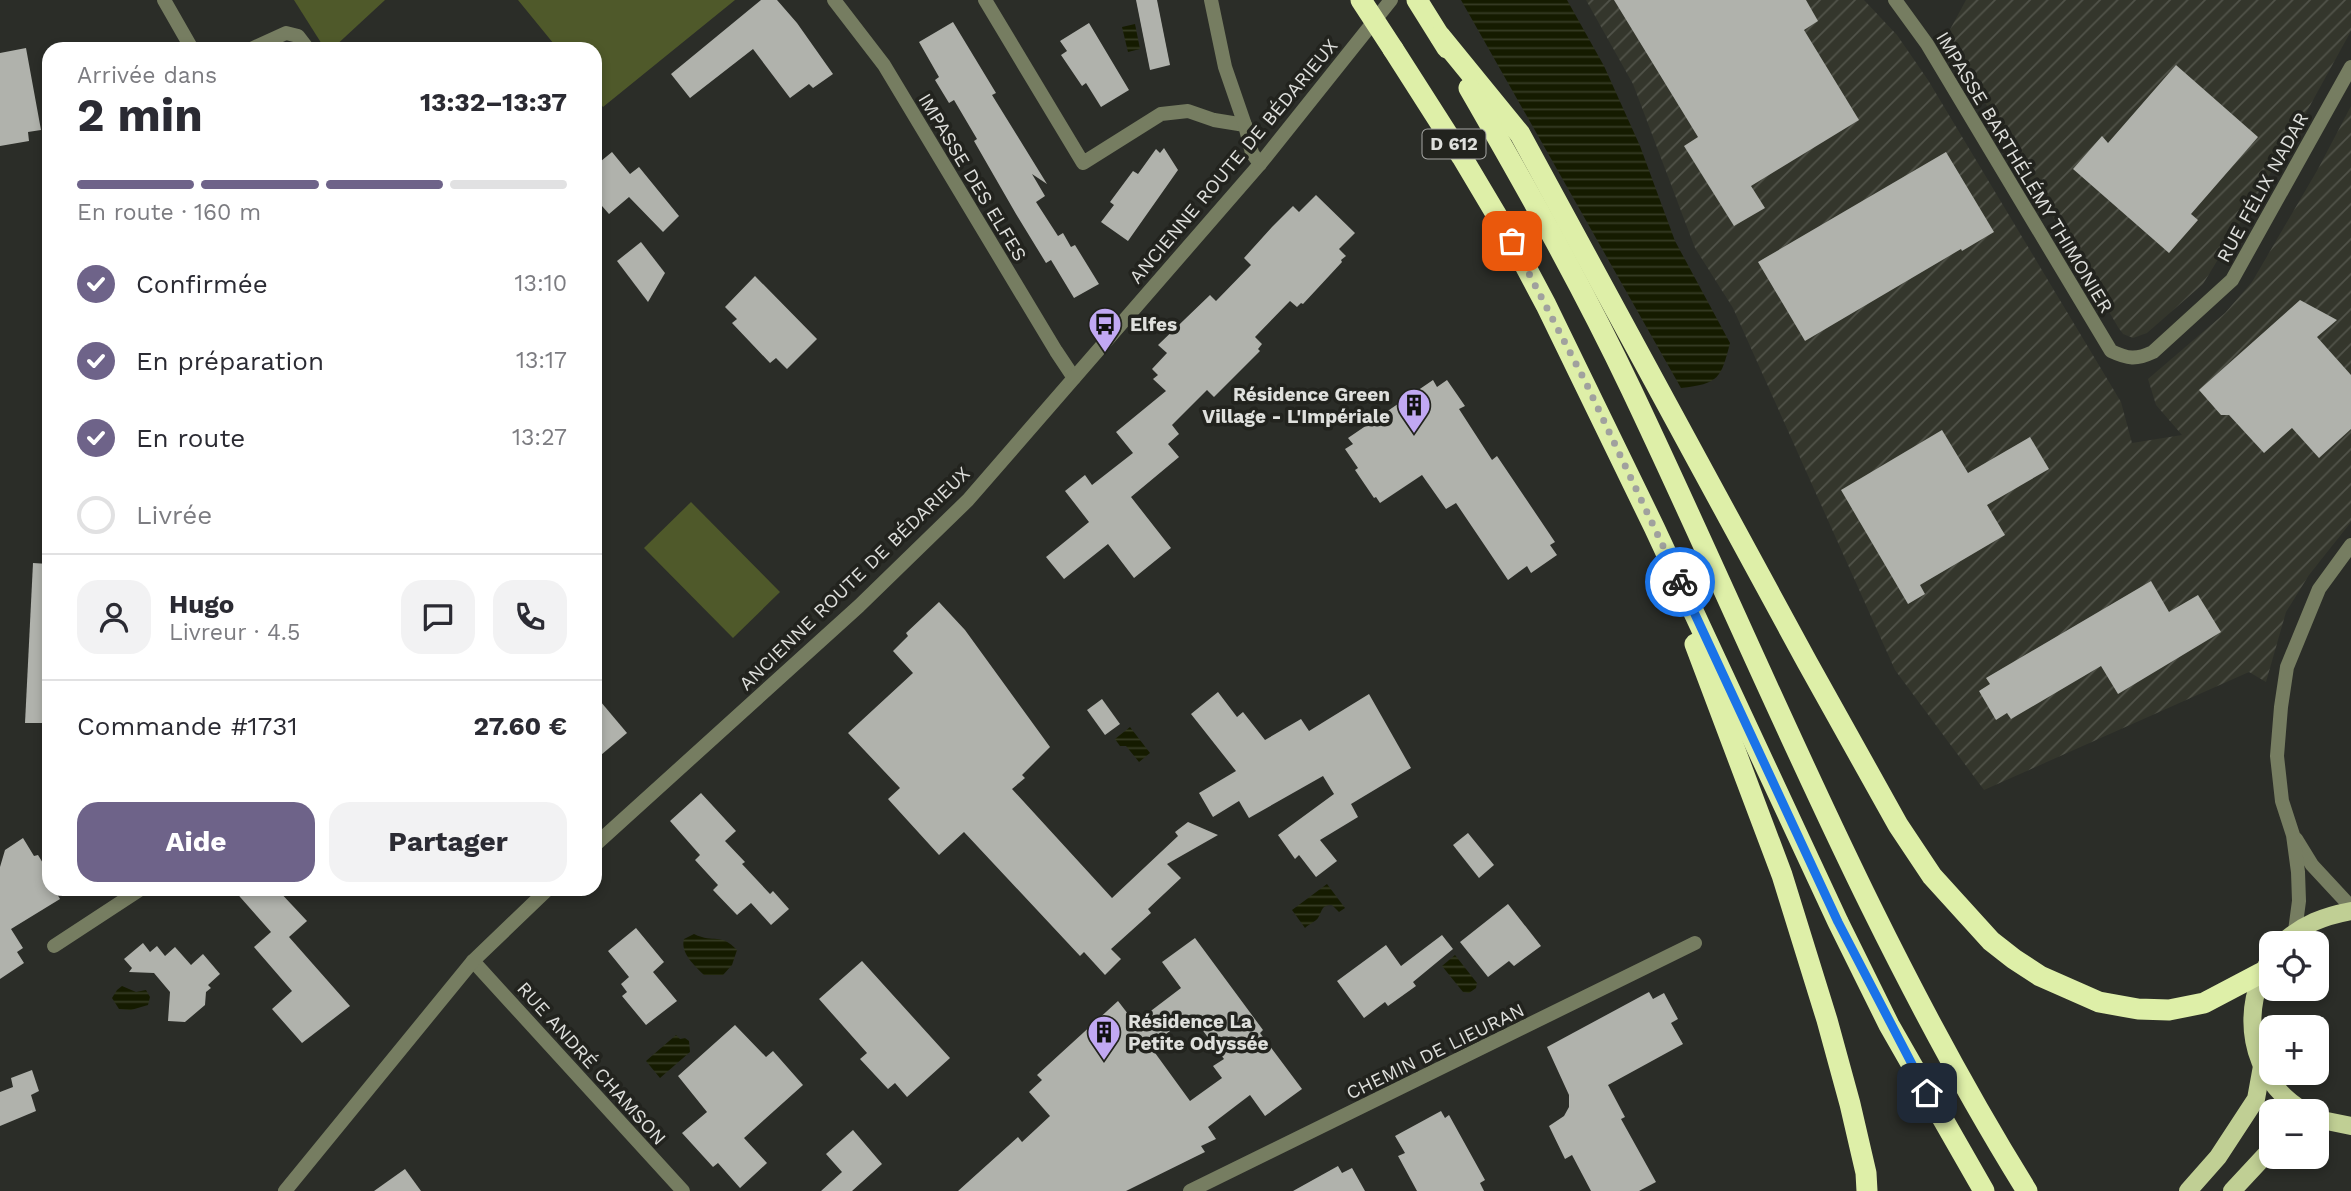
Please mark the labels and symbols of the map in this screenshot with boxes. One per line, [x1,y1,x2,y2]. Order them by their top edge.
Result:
street label: IMPASSE BARTHÉLÉMY THIMONIER [1931,27,2118,317]
street label: ANCIENNE ROUTE DE BÉDARIEUX [1124,34,1342,288]
street label: IMPASSE DES ELFES [913,89,1032,265]
street label: RUE FÉLIX NADAR [2212,108,2313,266]
road number: D 612 [1422,130,1486,159]
pin [1482,211,1542,271]
bus stop icon: Elfes [1086,305,1124,354]
place label: Elfes [1130,313,1177,336]
place label: Résidence Green Village - L'Impériale [1202,383,1390,428]
building icon: Résidence Green Village - L'Impériale [1395,386,1433,435]
street label: ANCIENNE ROUTE DE BÉDARIEUX [734,462,975,695]
courier [1645,547,1715,617]
street label: RUE ANDRÉ CHAMSON [512,977,671,1150]
street label: CHEMIN DE LIEURAN [1342,998,1528,1105]
place label: Résidence La Petite Odyssée [1128,1010,1269,1055]
building icon: Résidence La Petite Odyssée [1085,1013,1123,1062]
pin [1897,1063,1957,1123]

